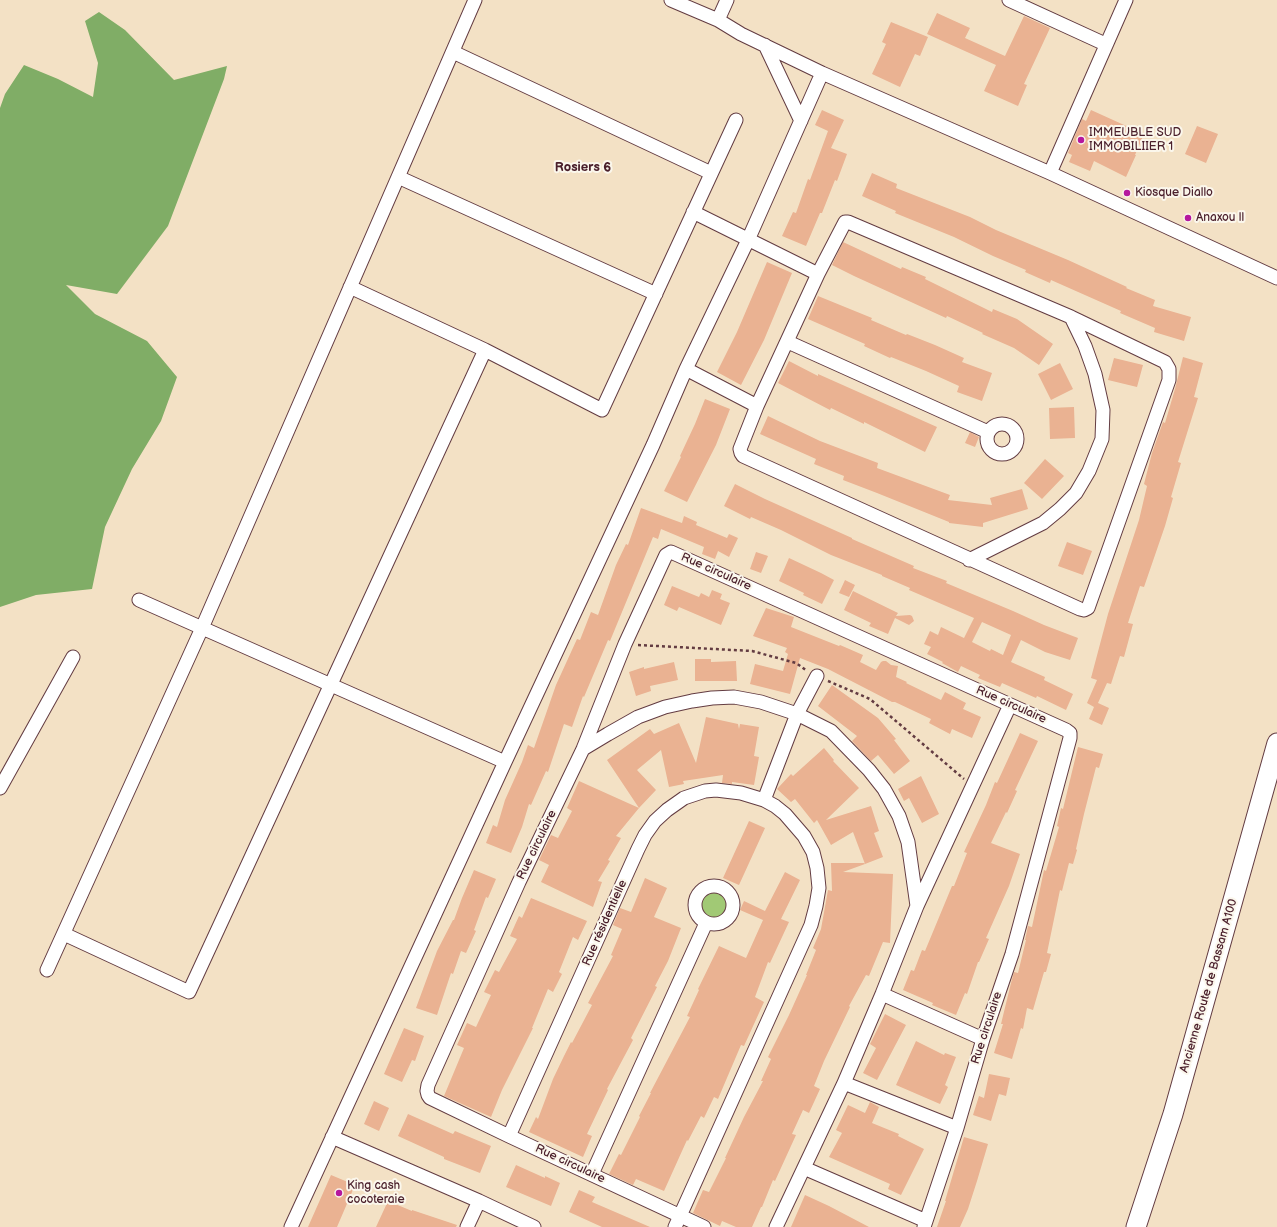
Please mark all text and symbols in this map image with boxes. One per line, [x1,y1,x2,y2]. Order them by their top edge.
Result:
place label: IMMEUBLE SUD IMMOBILIIER 1 [1089,126,1181,154]
marker: IMMEUBLE SUD IMMOBILIIER 1 [1076,135,1086,145]
district label: Rosiers 6 [555,160,611,176]
place label: Kiosque Diallo [1135,186,1213,200]
marker: Kiosque Diallo [1122,188,1132,198]
place label: Anaxou ll [1196,211,1244,225]
marker: Anaxou ll [1183,213,1193,223]
street label: Rue circulaire [679,550,753,594]
street label: Rue circulaire [974,683,1048,727]
street label: Rue circulaire [514,808,560,882]
street label: Rue résidentielle [580,878,630,968]
street label: Ancienne Route de Bassam A100 [1177,897,1241,1075]
street label: Rue circulaire [969,990,1005,1066]
street label: Rue circulaire [533,1142,607,1186]
place label: King cash cocoteraie [347,1179,405,1207]
marker: King cash cocoteraie [334,1188,344,1198]

